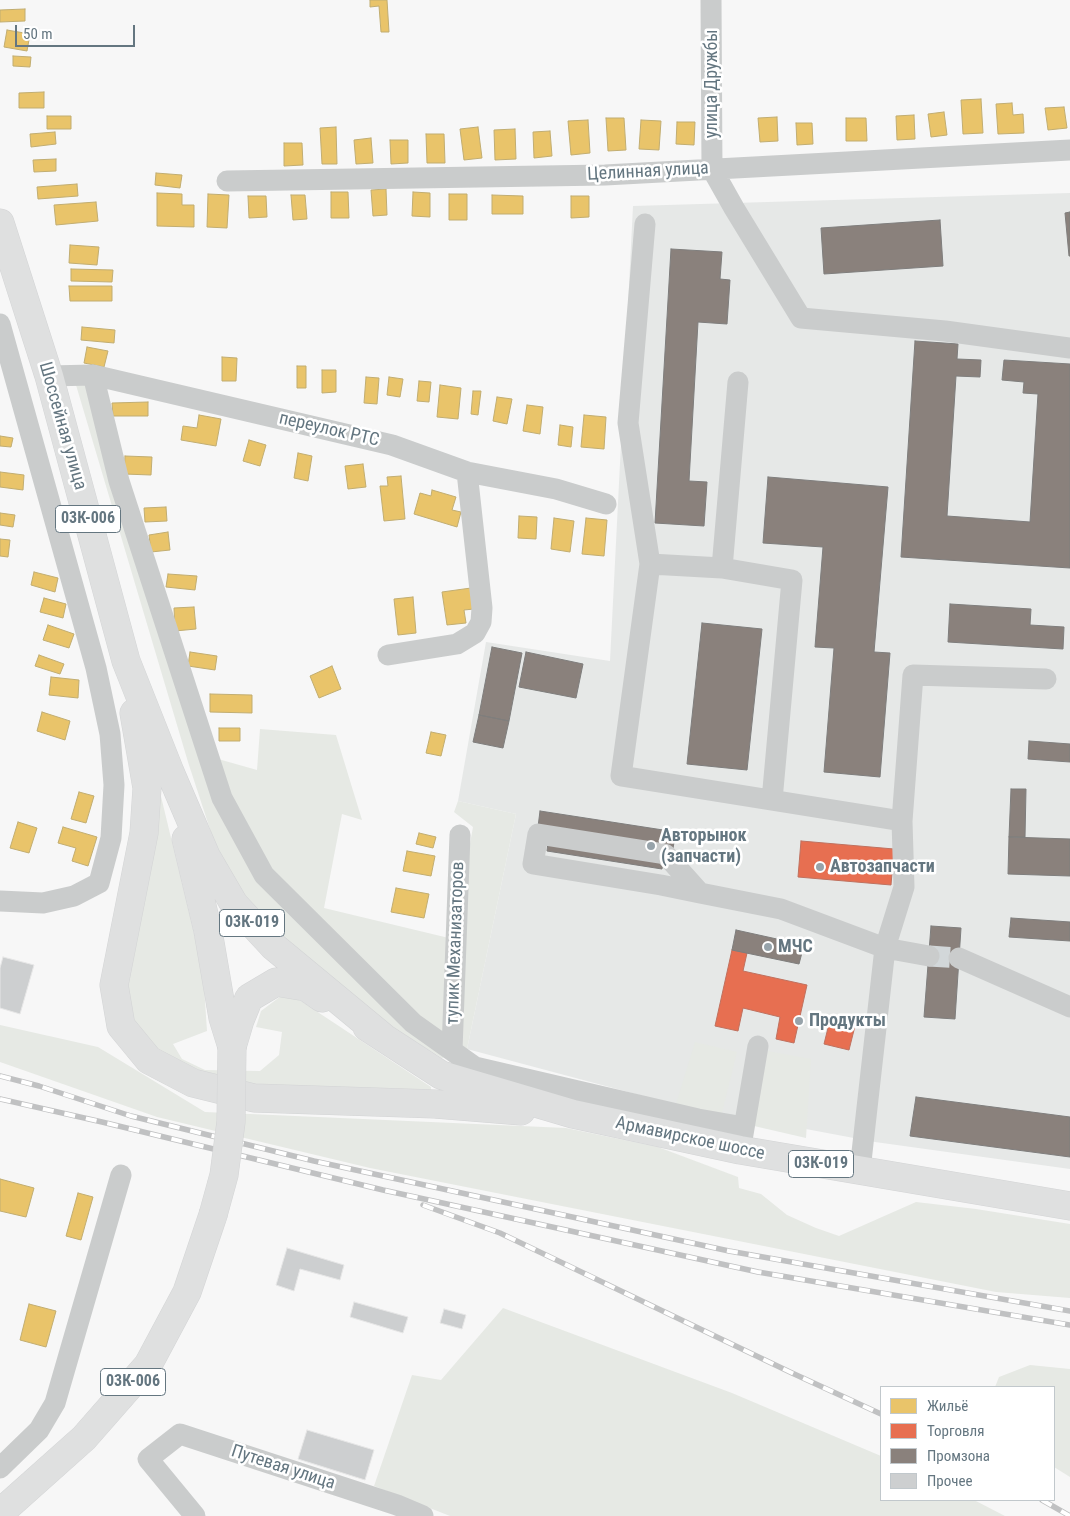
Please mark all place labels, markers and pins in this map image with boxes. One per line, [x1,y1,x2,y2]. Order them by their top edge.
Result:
place label: Авторынок (запчасти) [661,825,747,868]
marker: Авторынок (запчасти) [645,840,657,852]
place label: Автозапчасти [830,856,935,878]
marker: Автозапчасти [814,861,826,873]
place label: МЧС [778,936,813,958]
marker: МЧС [762,941,774,953]
place label: Продукты [809,1010,886,1032]
marker: Продукты [793,1015,805,1027]

